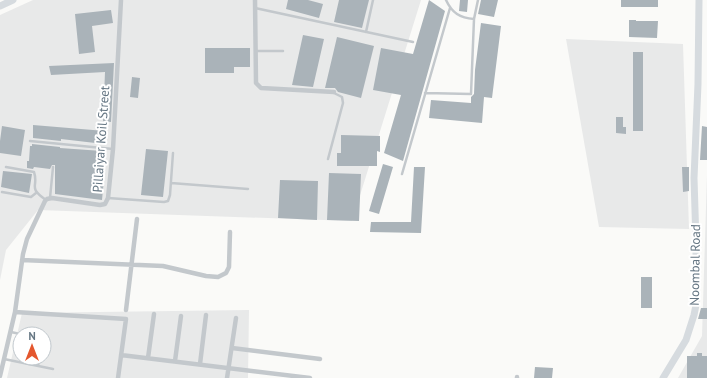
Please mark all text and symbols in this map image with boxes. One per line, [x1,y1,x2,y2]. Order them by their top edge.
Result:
street label: Pillaiyar Koil Street [89,84,113,193]
street label: Noombal Road [686,224,704,306]
north arrow [12,326,52,366]
text: N [28,329,36,343]

